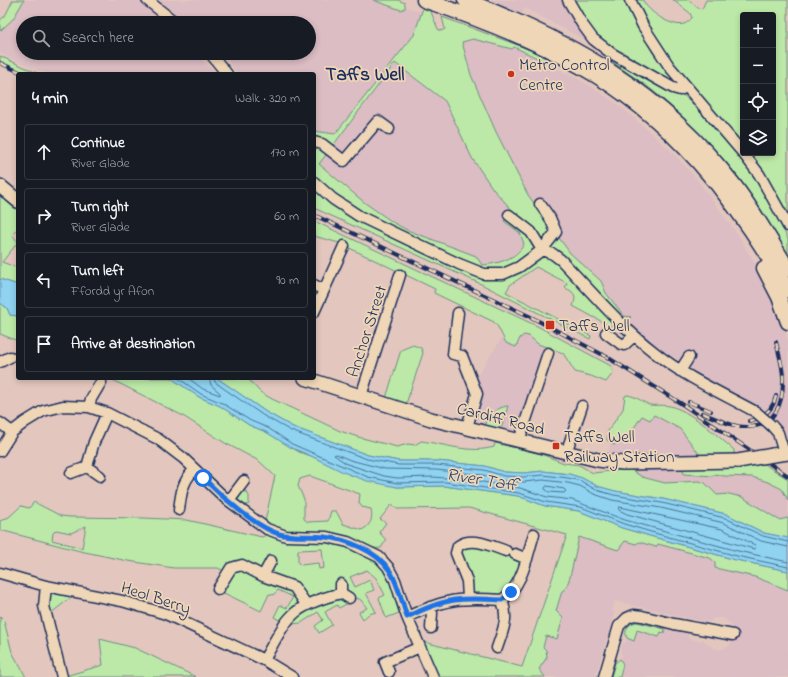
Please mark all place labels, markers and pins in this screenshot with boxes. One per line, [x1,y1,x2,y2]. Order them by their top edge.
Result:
place label: Metro Control Centre [519,53,610,98]
marker: Metro Control Centre [506,69,516,79]
place label: Taffs Well [559,314,630,339]
marker: Taffs Well [544,319,556,331]
place label: Taffs Well Railway Station [564,425,674,471]
marker: Taffs Well Railway Station [551,441,561,451]

